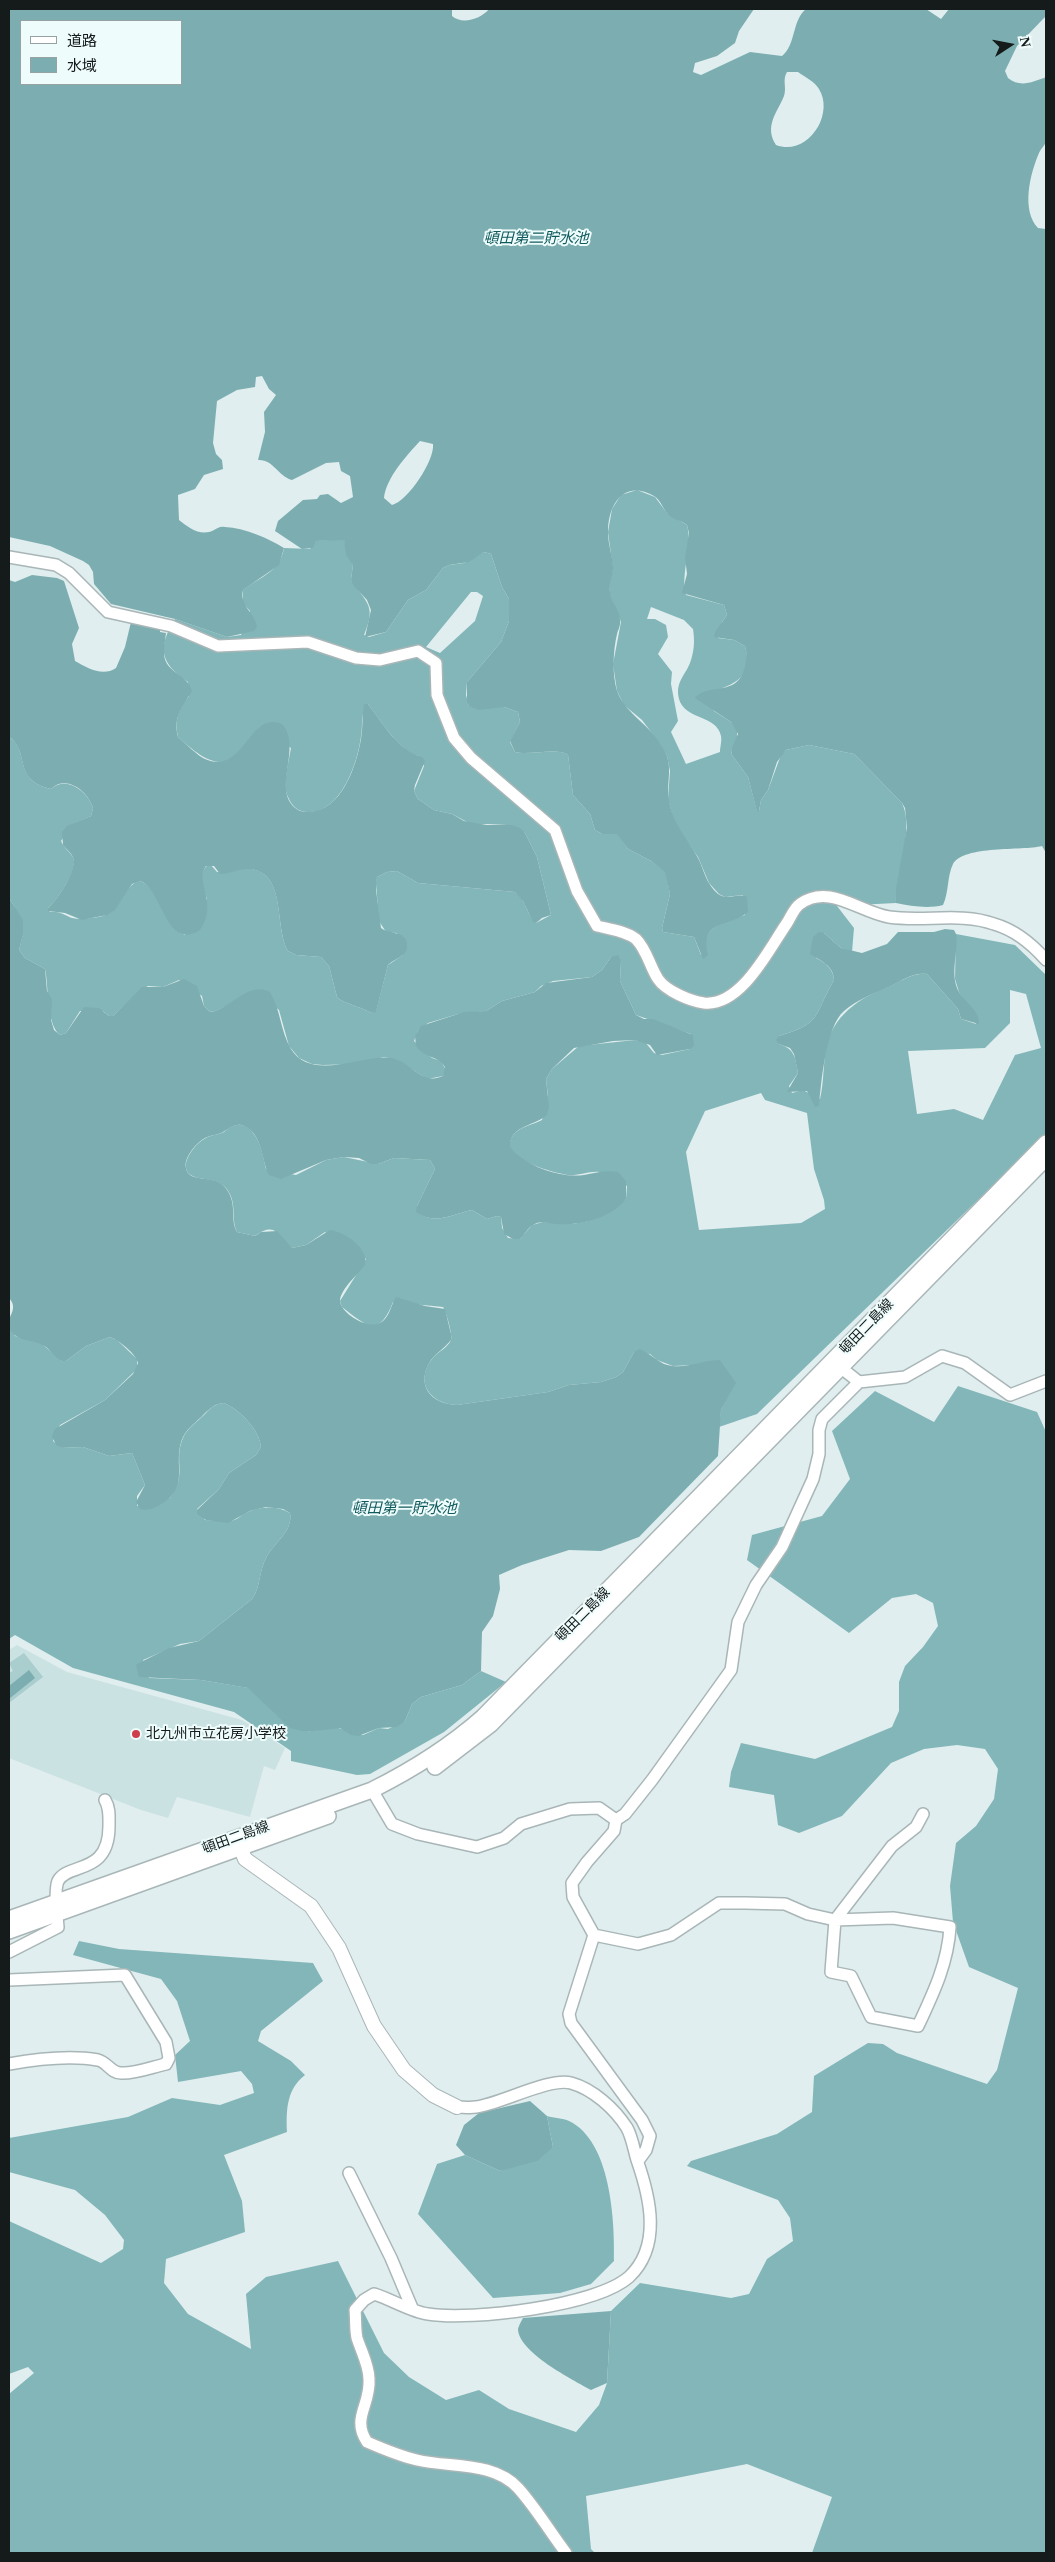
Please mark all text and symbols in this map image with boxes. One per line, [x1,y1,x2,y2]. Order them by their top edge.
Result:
legend [20,20,182,85]
north arrow [985,20,1035,70]
text: 道路 [67,33,97,49]
text: N [1017,36,1034,48]
text: 水域 [67,58,97,74]
water label: 頓田第二貯水池 [484,230,588,248]
street label: 頓田二島線 [837,1296,897,1358]
water label: 頓田第一貯水池 [352,1500,456,1518]
street label: 頓田二島線 [552,1584,614,1646]
place label: 北九州市立花房小学校 [146,1726,286,1742]
marker: 北九州市立花房小学校 [130,1728,142,1740]
street label: 頓田二島線 [200,1818,272,1858]

